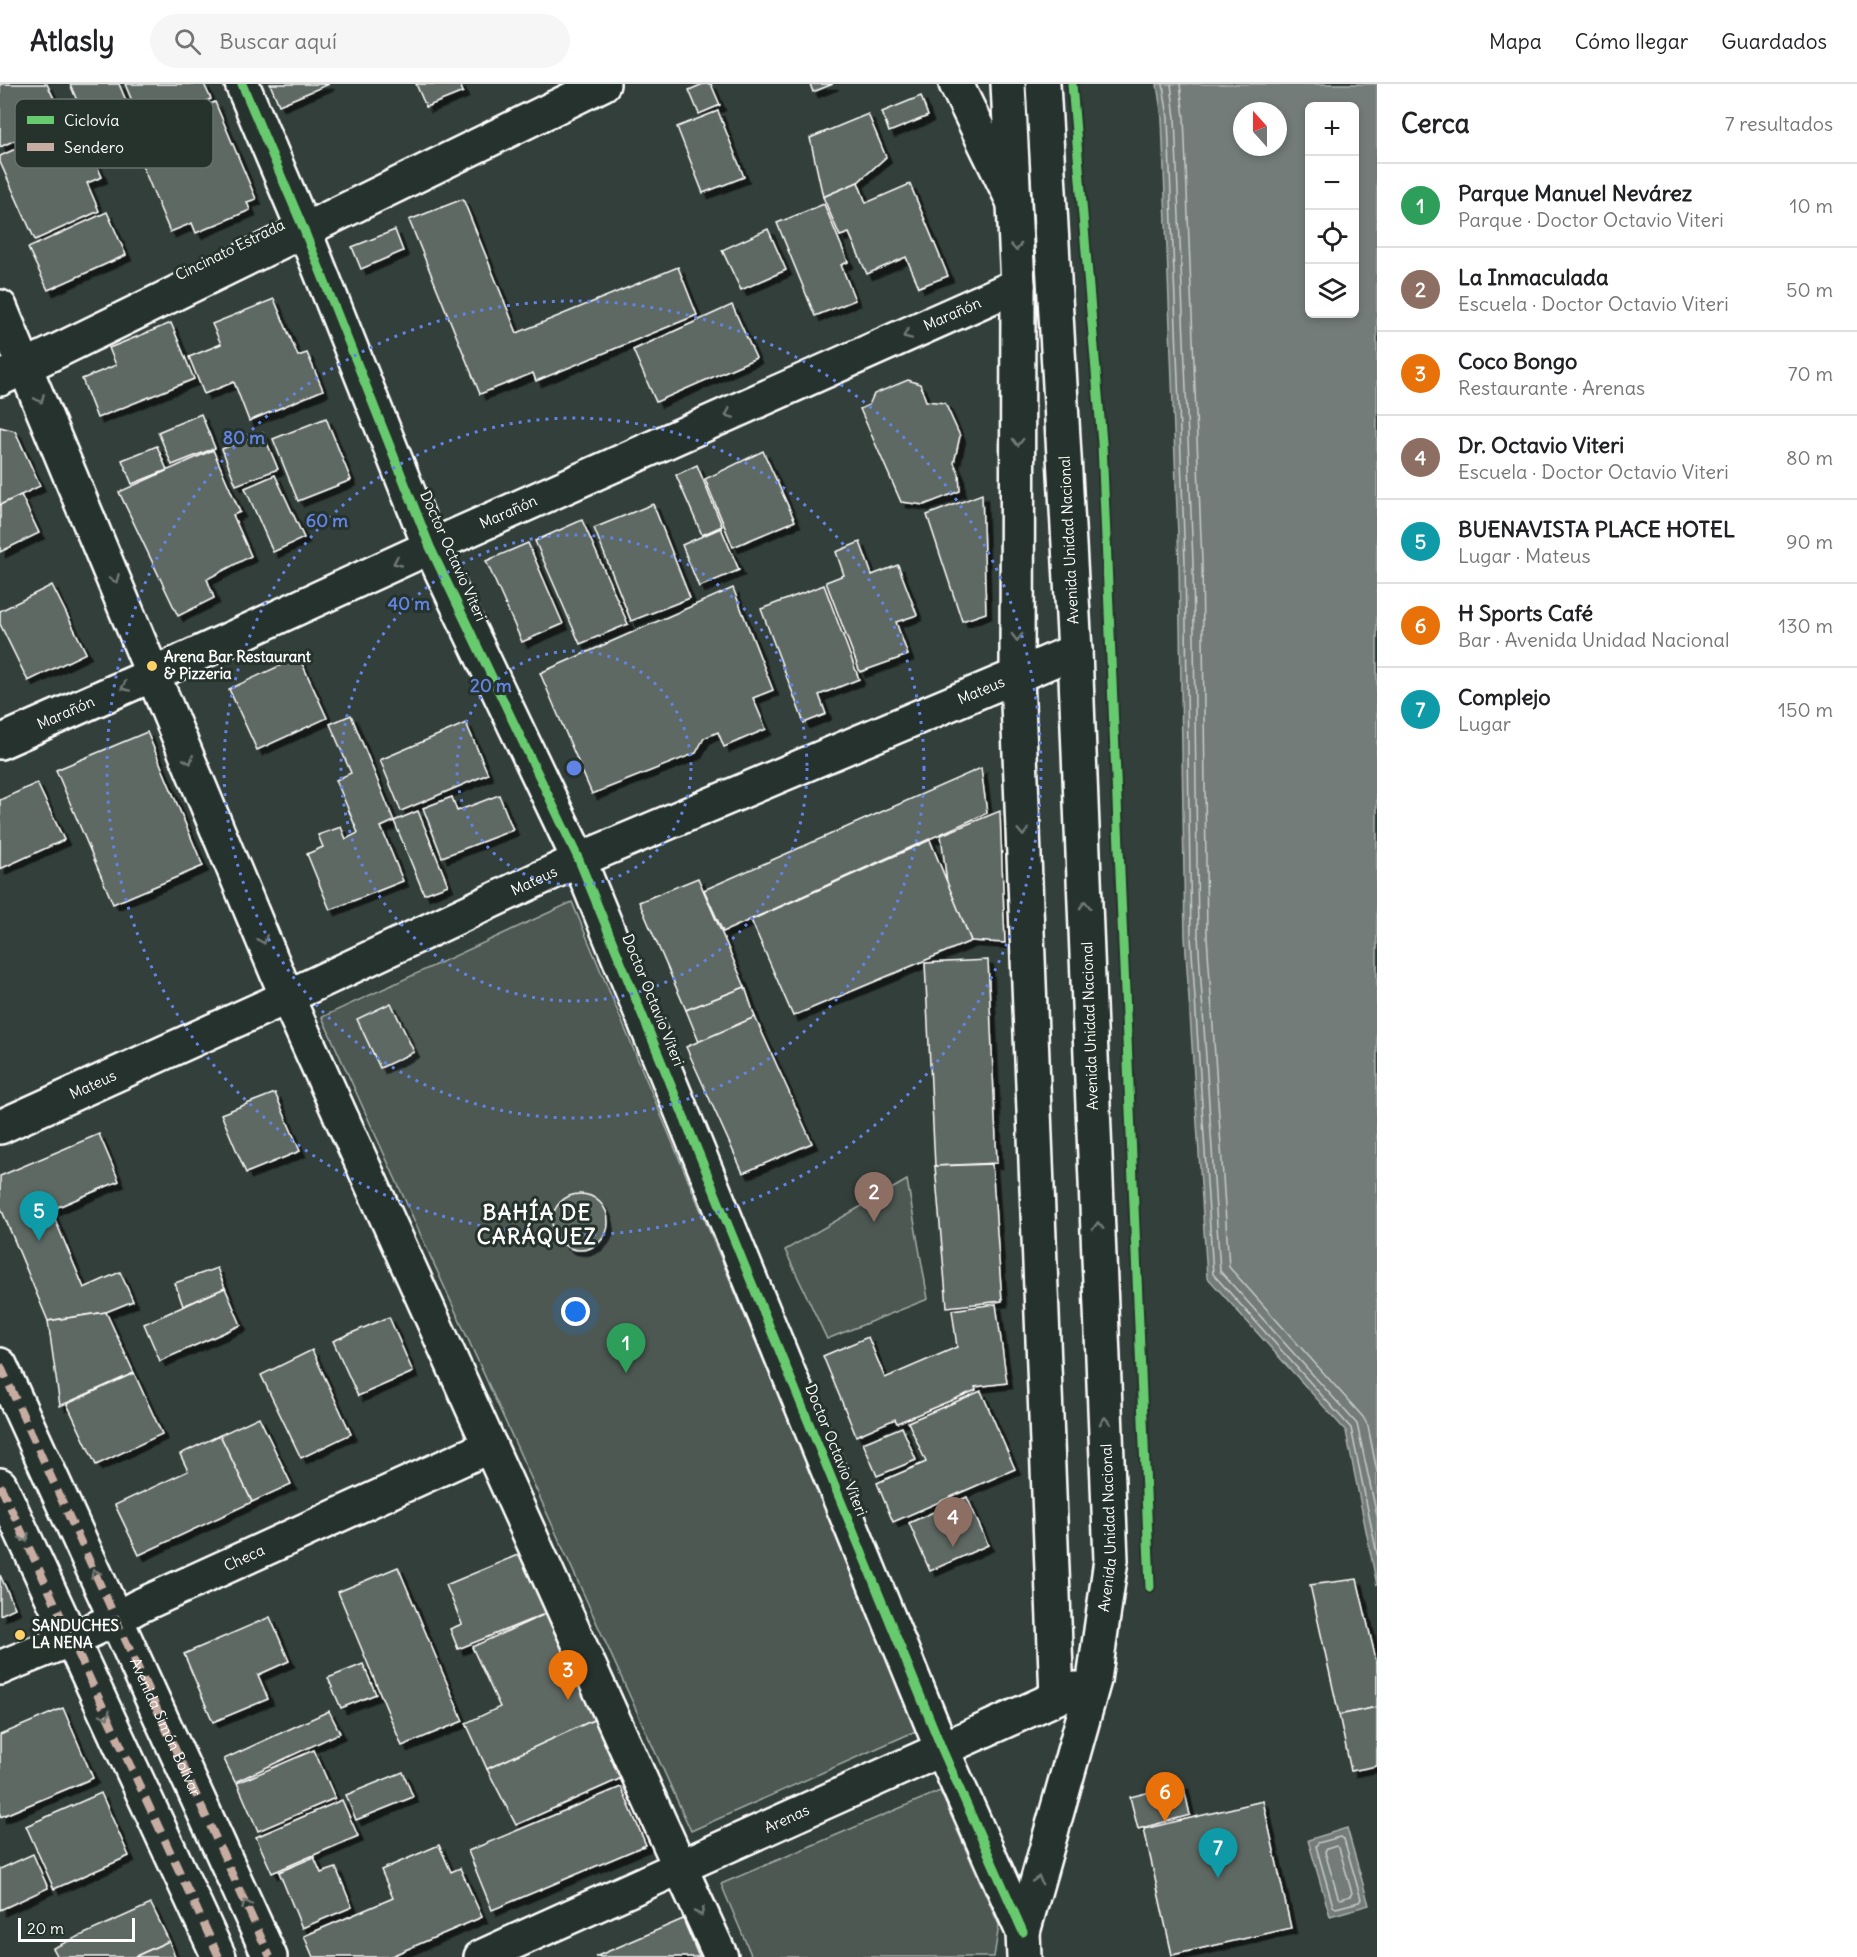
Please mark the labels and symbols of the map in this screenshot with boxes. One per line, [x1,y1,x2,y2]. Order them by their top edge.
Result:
legend [15,99,213,168]
north arrow [1233,102,1287,156]
text: Ciclovía [64,110,119,130]
text: Sendero [64,137,124,157]
street label: Cincinato Estrada [172,215,288,284]
one-way arrow [1009,243,1022,252]
street label: Marañón [920,293,984,335]
one-way arrow [902,328,913,340]
one-way arrow [33,393,45,404]
one-way arrow [724,407,735,419]
text: 80 m [223,426,265,449]
one-way arrow [1012,438,1024,447]
street label: Avenida Unidad Nacional [1055,455,1082,625]
street label: Doctor Octavio Viteri [416,488,491,624]
street label: Marañón [476,490,540,533]
text: 60 m [306,509,348,532]
one-way arrow [393,555,404,567]
one-way arrow [107,573,119,584]
text: 40 m [388,592,430,615]
one-way arrow [1011,633,1023,642]
place label: Arena Bar Restaurant & Pizzeria [164,647,312,683]
marker: Arena Bar Restaurant & Pizzeria [145,659,159,673]
street label: Mateus [955,672,1007,708]
text: 20 m [470,674,512,697]
one-way arrow [120,680,131,692]
street label: Marañón [34,691,98,733]
one-way arrow [182,753,194,764]
centre of rings [564,758,584,778]
one-way arrow [1017,828,1030,837]
street label: Mateus [508,861,560,900]
one-way arrow [1079,900,1092,909]
street label: Doctor Octavio Viteri [618,931,689,1069]
one-way arrow [256,934,268,945]
street label: Avenida Unidad Nacional [1077,941,1102,1111]
street label: Mateus [66,1066,119,1103]
pin: 2 [854,1172,894,1222]
pin: 5 [20,1192,58,1241]
district label: BAHÍA DE CARÁQUEZ [477,1198,597,1250]
one-way arrow [1091,1221,1104,1230]
your location [561,1297,590,1326]
pin: 1 [606,1324,646,1373]
street label: Doctor Octavio Viteri [801,1381,872,1519]
one-way arrow [1099,1416,1112,1425]
street label: Avenida Unidad Nacional [1094,1443,1120,1613]
pin: 4 [934,1498,972,1547]
one-way arrow [17,1531,29,1542]
street label: Checa [221,1540,268,1575]
one-way arrow [91,1569,103,1580]
place label: SANDUCHES LA NENA [32,1616,119,1652]
marker: SANDUCHES LA NENA [13,1628,27,1642]
pin: 3 [548,1650,588,1700]
street label: Avenida Simón Bolívar [126,1655,205,1799]
one-way arrow [99,1708,111,1719]
pin: 6 [1146,1772,1184,1822]
street label: Arenas [761,1800,812,1837]
pin: 7 [1198,1828,1238,1878]
one-way arrow [1031,1875,1043,1885]
one-way arrow [241,1899,253,1910]
one-way arrow [693,1906,705,1917]
scale bar [18,1915,135,1942]

